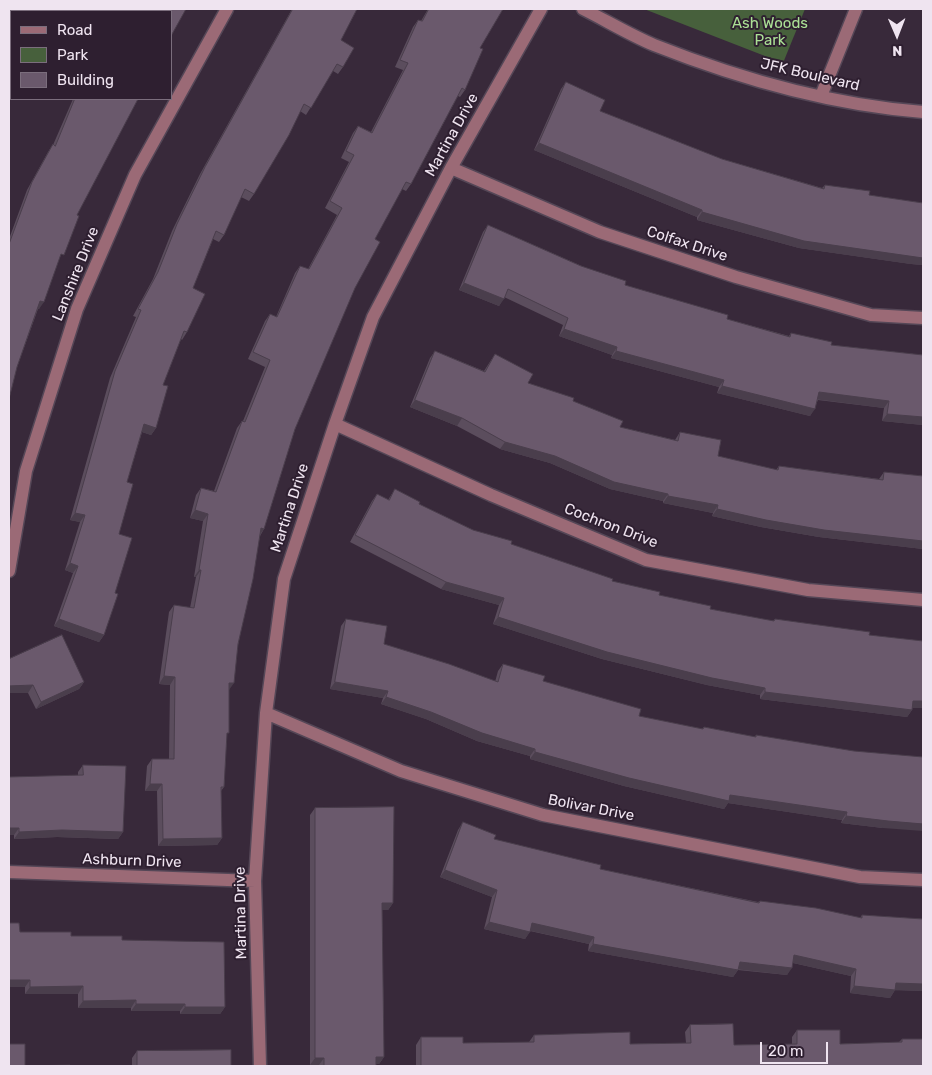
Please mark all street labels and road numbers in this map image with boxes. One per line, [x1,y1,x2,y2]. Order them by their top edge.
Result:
street label: JFK Boulevard [759,55,861,95]
street label: Martina Drive [422,90,482,180]
street label: Colfax Drive [644,222,730,266]
street label: Lanshire Drive [49,224,103,324]
street label: Martina Drive [267,461,313,555]
street label: Cochron Drive [562,500,660,552]
street label: Bolivar Drive [546,791,636,825]
street label: Ashburn Drive [82,850,182,872]
street label: Martina Drive [231,867,251,959]

